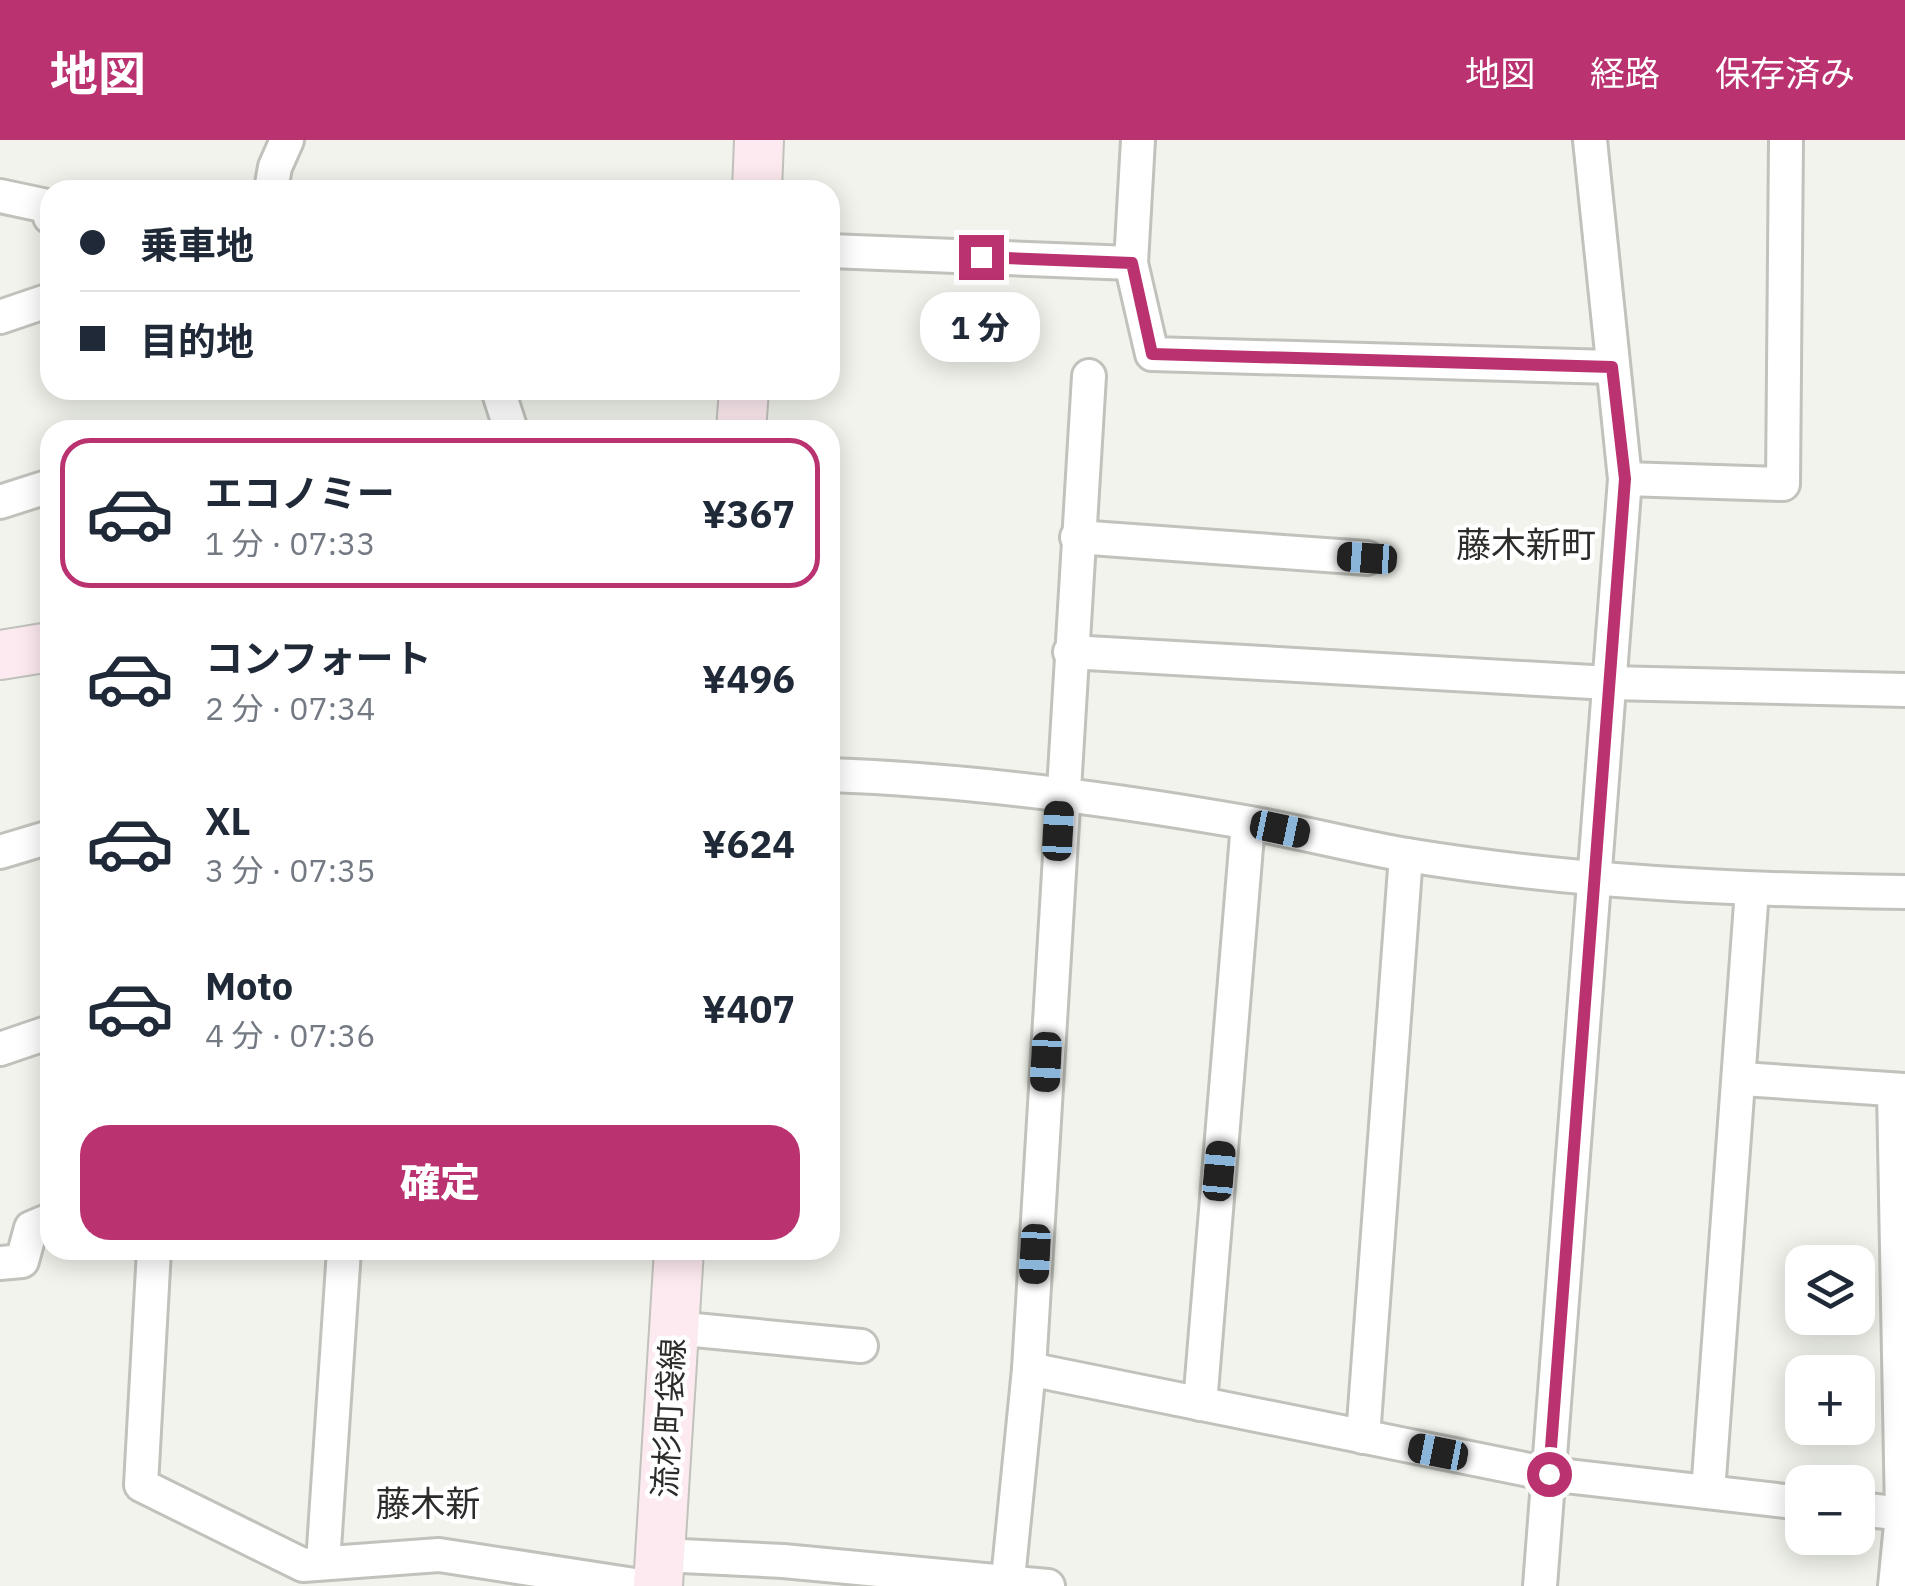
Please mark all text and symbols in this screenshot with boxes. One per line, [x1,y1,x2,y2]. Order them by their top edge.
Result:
text: 地図 [50,42,146,104]
text: 地図 [1465,50,1535,96]
text: 経路 [1590,50,1660,96]
text: 保存済み [1715,50,1855,96]
text: 乗車地 [140,220,254,269]
route end [959,235,1004,280]
callout: 1 分 [921,292,1041,362]
text: 1 分 [951,306,1009,348]
text: 目的地 [140,316,254,365]
icon: car [85,468,175,558]
text: エコノミー [205,468,395,517]
text: ¥367 [702,489,795,538]
district label: 藤木新町 [1456,521,1596,567]
text: 1 分 · 07:33 [205,522,375,564]
car [1336,541,1398,575]
icon: car [85,633,175,723]
text: コンフォート [205,633,432,682]
text: ¥496 [702,654,795,703]
text: 2 分 · 07:34 [205,687,375,729]
text: XL [205,796,251,845]
icon: car [85,798,175,888]
car [1041,800,1075,862]
car [1248,808,1312,850]
text: ¥624 [702,819,795,868]
text: 3 分 · 07:35 [205,849,375,891]
text: Moto [205,961,293,1010]
icon: car [85,963,175,1053]
text: ¥407 [702,984,795,1033]
text: 4 分 · 07:36 [205,1014,375,1056]
car [1029,1031,1063,1093]
button: 確定 [80,1125,800,1240]
car [1201,1140,1237,1202]
car [1018,1223,1052,1285]
map controls [1785,1245,1875,1555]
button: layers [1785,1245,1875,1335]
street label: 流杉町袋線 [643,1337,693,1499]
button: + [1785,1355,1875,1445]
car [1406,1432,1470,1472]
route start [1527,1452,1572,1497]
button: − [1785,1465,1875,1555]
district label: 藤木新 [375,1480,481,1526]

